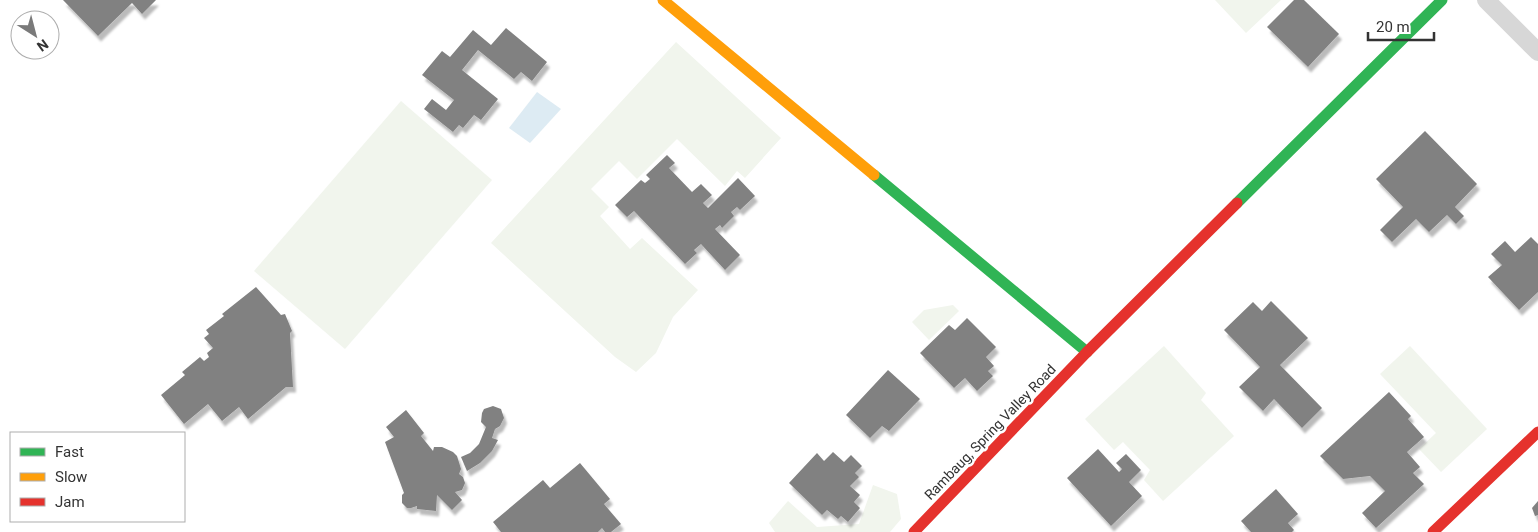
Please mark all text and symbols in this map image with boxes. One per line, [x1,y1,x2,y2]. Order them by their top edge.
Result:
north arrow [10,10,60,60]
scale bar [1368,10,1434,42]
text: 20 m [1376,18,1410,36]
text: N [34,36,51,55]
street label: Rambaug, Spring Valley Road [921,361,1059,503]
legend [10,432,185,522]
text: Fast [55,443,84,461]
text: Slow [55,468,87,486]
text: Jam [55,493,85,511]

